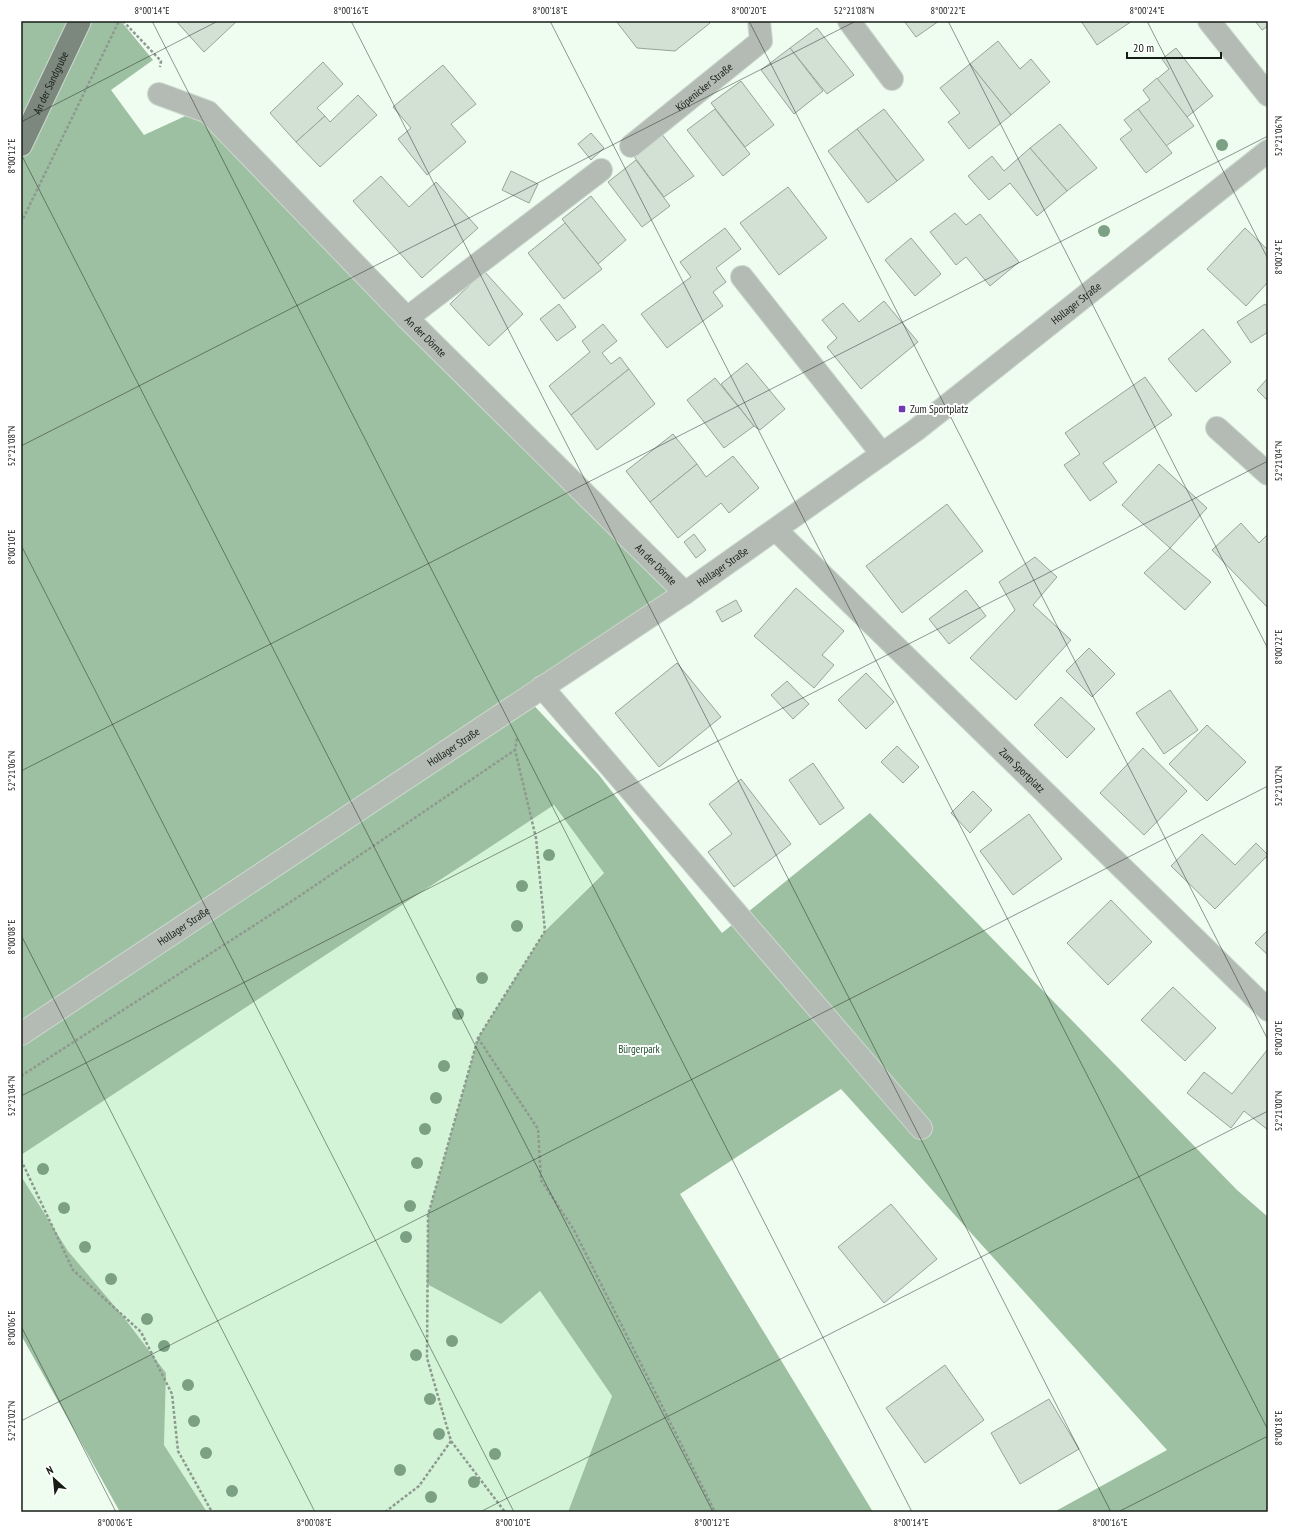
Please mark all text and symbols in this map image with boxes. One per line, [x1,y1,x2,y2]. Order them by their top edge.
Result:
text: 8°00'14"E [135,4,169,17]
text: 8°00'16"E [334,4,368,17]
text: 8°00'18"E [533,4,567,17]
text: 8°00'20"E [732,4,766,17]
text: 52°21'08"N [834,4,874,17]
text: 8°00'22"E [931,4,965,17]
text: 8°00'24"E [1130,4,1164,17]
scale bar [1127,34,1221,60]
text: 20 m [1133,40,1154,55]
street label: An der Sandgrube [30,49,72,116]
street label: Köpenicker Straße [673,59,736,114]
text: 52°21'06"N [1272,116,1285,156]
text: 8°00'12"E [5,139,18,173]
text: 8°00'24"E [1272,240,1285,274]
street label: Hollager Straße [1048,279,1104,327]
street label: An der Dörnte [402,313,450,360]
place label: Zum Sportplatz [910,402,968,416]
marker: Zum Sportplatz [897,404,907,414]
text: 52°21'08"N [5,426,18,466]
text: 52°21'04"N [1272,441,1285,481]
text: 8°00'10"E [5,530,18,564]
street label: An der Dörnte [632,541,680,588]
street label: Hollager Straße [694,543,751,590]
text: 8°00'22"E [1272,630,1285,664]
street label: Hollager Straße [424,724,483,769]
street label: Zum Sportplatz [996,745,1048,796]
text: 52°21'06"N [5,751,18,791]
text: 52°21'02"N [1272,766,1285,806]
street label: Hollager Straße [155,903,213,949]
text: 8°00'08"E [5,920,18,954]
text: 8°00'20"E [1272,1021,1285,1055]
park label: Bürgerpark [618,1042,661,1056]
text: 52°21'04"N [5,1076,18,1116]
text: 52°21'00"N [1272,1091,1285,1131]
text: 8°00'06"E [5,1311,18,1345]
text: 52°21'02"N [5,1401,18,1441]
text: 8°00'18"E [1272,1411,1285,1445]
north arrow [34,1459,74,1499]
text: N [44,1462,55,1478]
text: 8°00'06"E [98,1516,132,1529]
text: 8°00'08"E [297,1516,331,1529]
text: 8°00'10"E [496,1516,530,1529]
text: 8°00'12"E [695,1516,729,1529]
text: 8°00'14"E [894,1516,928,1529]
text: 8°00'16"E [1093,1516,1127,1529]

